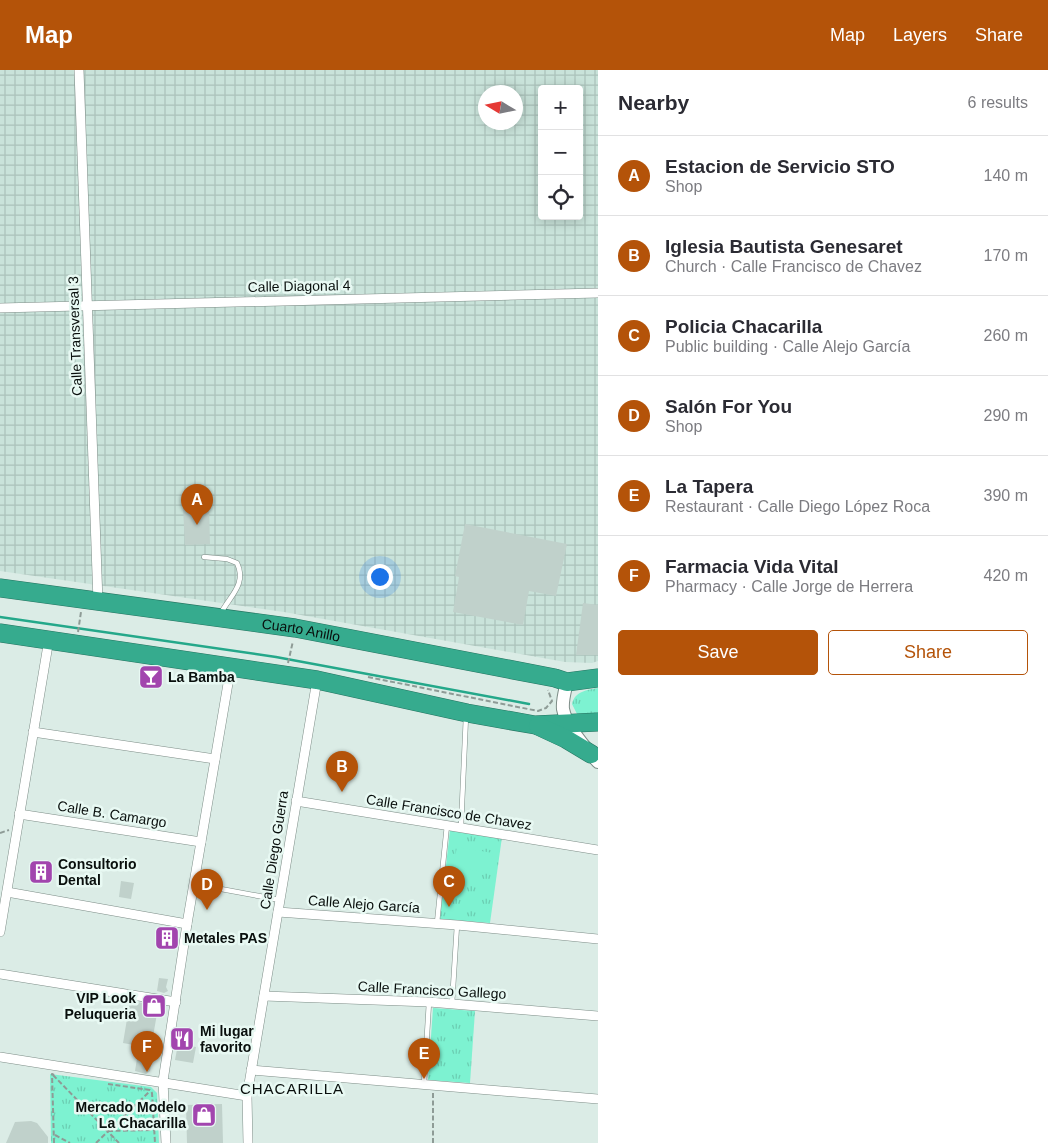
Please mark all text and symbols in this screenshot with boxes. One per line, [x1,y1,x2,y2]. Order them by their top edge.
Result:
text: Map [25,21,73,48]
text: Map [830,25,865,45]
text: Layers [893,25,947,45]
text: Share [975,25,1023,45]
north arrow [478,85,523,130]
map controls [538,85,583,220]
button: + [538,85,583,130]
text: Nearby [618,91,689,114]
text: 6 results [968,94,1028,111]
button: − [538,130,583,175]
text: Estacion de Servicio STO [665,156,895,177]
text: A [628,167,640,184]
text: 140 m [984,167,1028,184]
button: locate [538,175,583,220]
text: Shop [665,178,702,195]
text: Iglesia Bautista Genesaret [665,236,903,257]
text: B [628,247,640,264]
text: 170 m [984,247,1028,264]
text: Church · Calle Francisco de Chavez [665,258,922,275]
street label: Calle Transversal 3 [65,276,85,396]
street label: Calle Diagonal 4 [248,277,351,295]
text: Policia Chacarilla [665,316,822,337]
text: C [628,327,640,344]
text: 260 m [984,327,1028,344]
text: Public building · Calle Alejo García [665,338,910,355]
text: Salón For You [665,396,792,417]
text: D [628,407,640,424]
text: 290 m [984,407,1028,424]
text: Shop [665,418,702,435]
text: La Tapera [665,476,753,497]
pin: A [181,484,213,525]
text: E [629,487,639,504]
text: 390 m [984,487,1028,504]
text: Restaurant · Calle Diego López Roca [665,498,930,515]
text: Farmacia Vida Vital [665,556,839,577]
your location [367,564,393,590]
text: F [629,567,639,584]
text: 420 m [984,567,1028,584]
text: Pharmacy · Calle Jorge de Herrera [665,578,913,595]
street label: Cuarto Anillo [261,616,342,645]
button: Save [618,630,818,675]
button: Share [828,630,1028,675]
bar icon: La Bamba [138,664,164,690]
place label: La Bamba [168,669,235,685]
pin: B [326,751,358,792]
street label: Calle Diego Guerra [257,789,291,910]
street label: Calle Francisco de Chavez [365,791,533,833]
street label: Calle B. Camargo [56,797,168,831]
place label: Consultorio Dental [58,856,137,888]
building icon: Consultorio Dental [28,859,54,885]
pin: C [433,866,465,907]
pin: D [191,869,223,910]
street label: Calle Alejo García [308,892,421,916]
building icon: Metales PAS [154,925,180,951]
place label: Metales PAS [184,930,267,946]
street label: Calle Francisco Gallego [357,978,507,1002]
place label: VIP Look Peluqueria [64,990,136,1022]
shop icon: VIP Look Peluqueria [141,993,167,1019]
place label: Mi lugar favorito [200,1023,254,1055]
restaurant icon: Mi lugar favorito [169,1026,195,1052]
pin: F [131,1031,163,1072]
pin: E [408,1038,440,1079]
district label: CHACARILLA [240,1080,344,1097]
place label: Mercado Modelo La Chacarilla [76,1099,186,1131]
shop icon: Mercado Modelo La Chacarilla [191,1102,217,1128]

